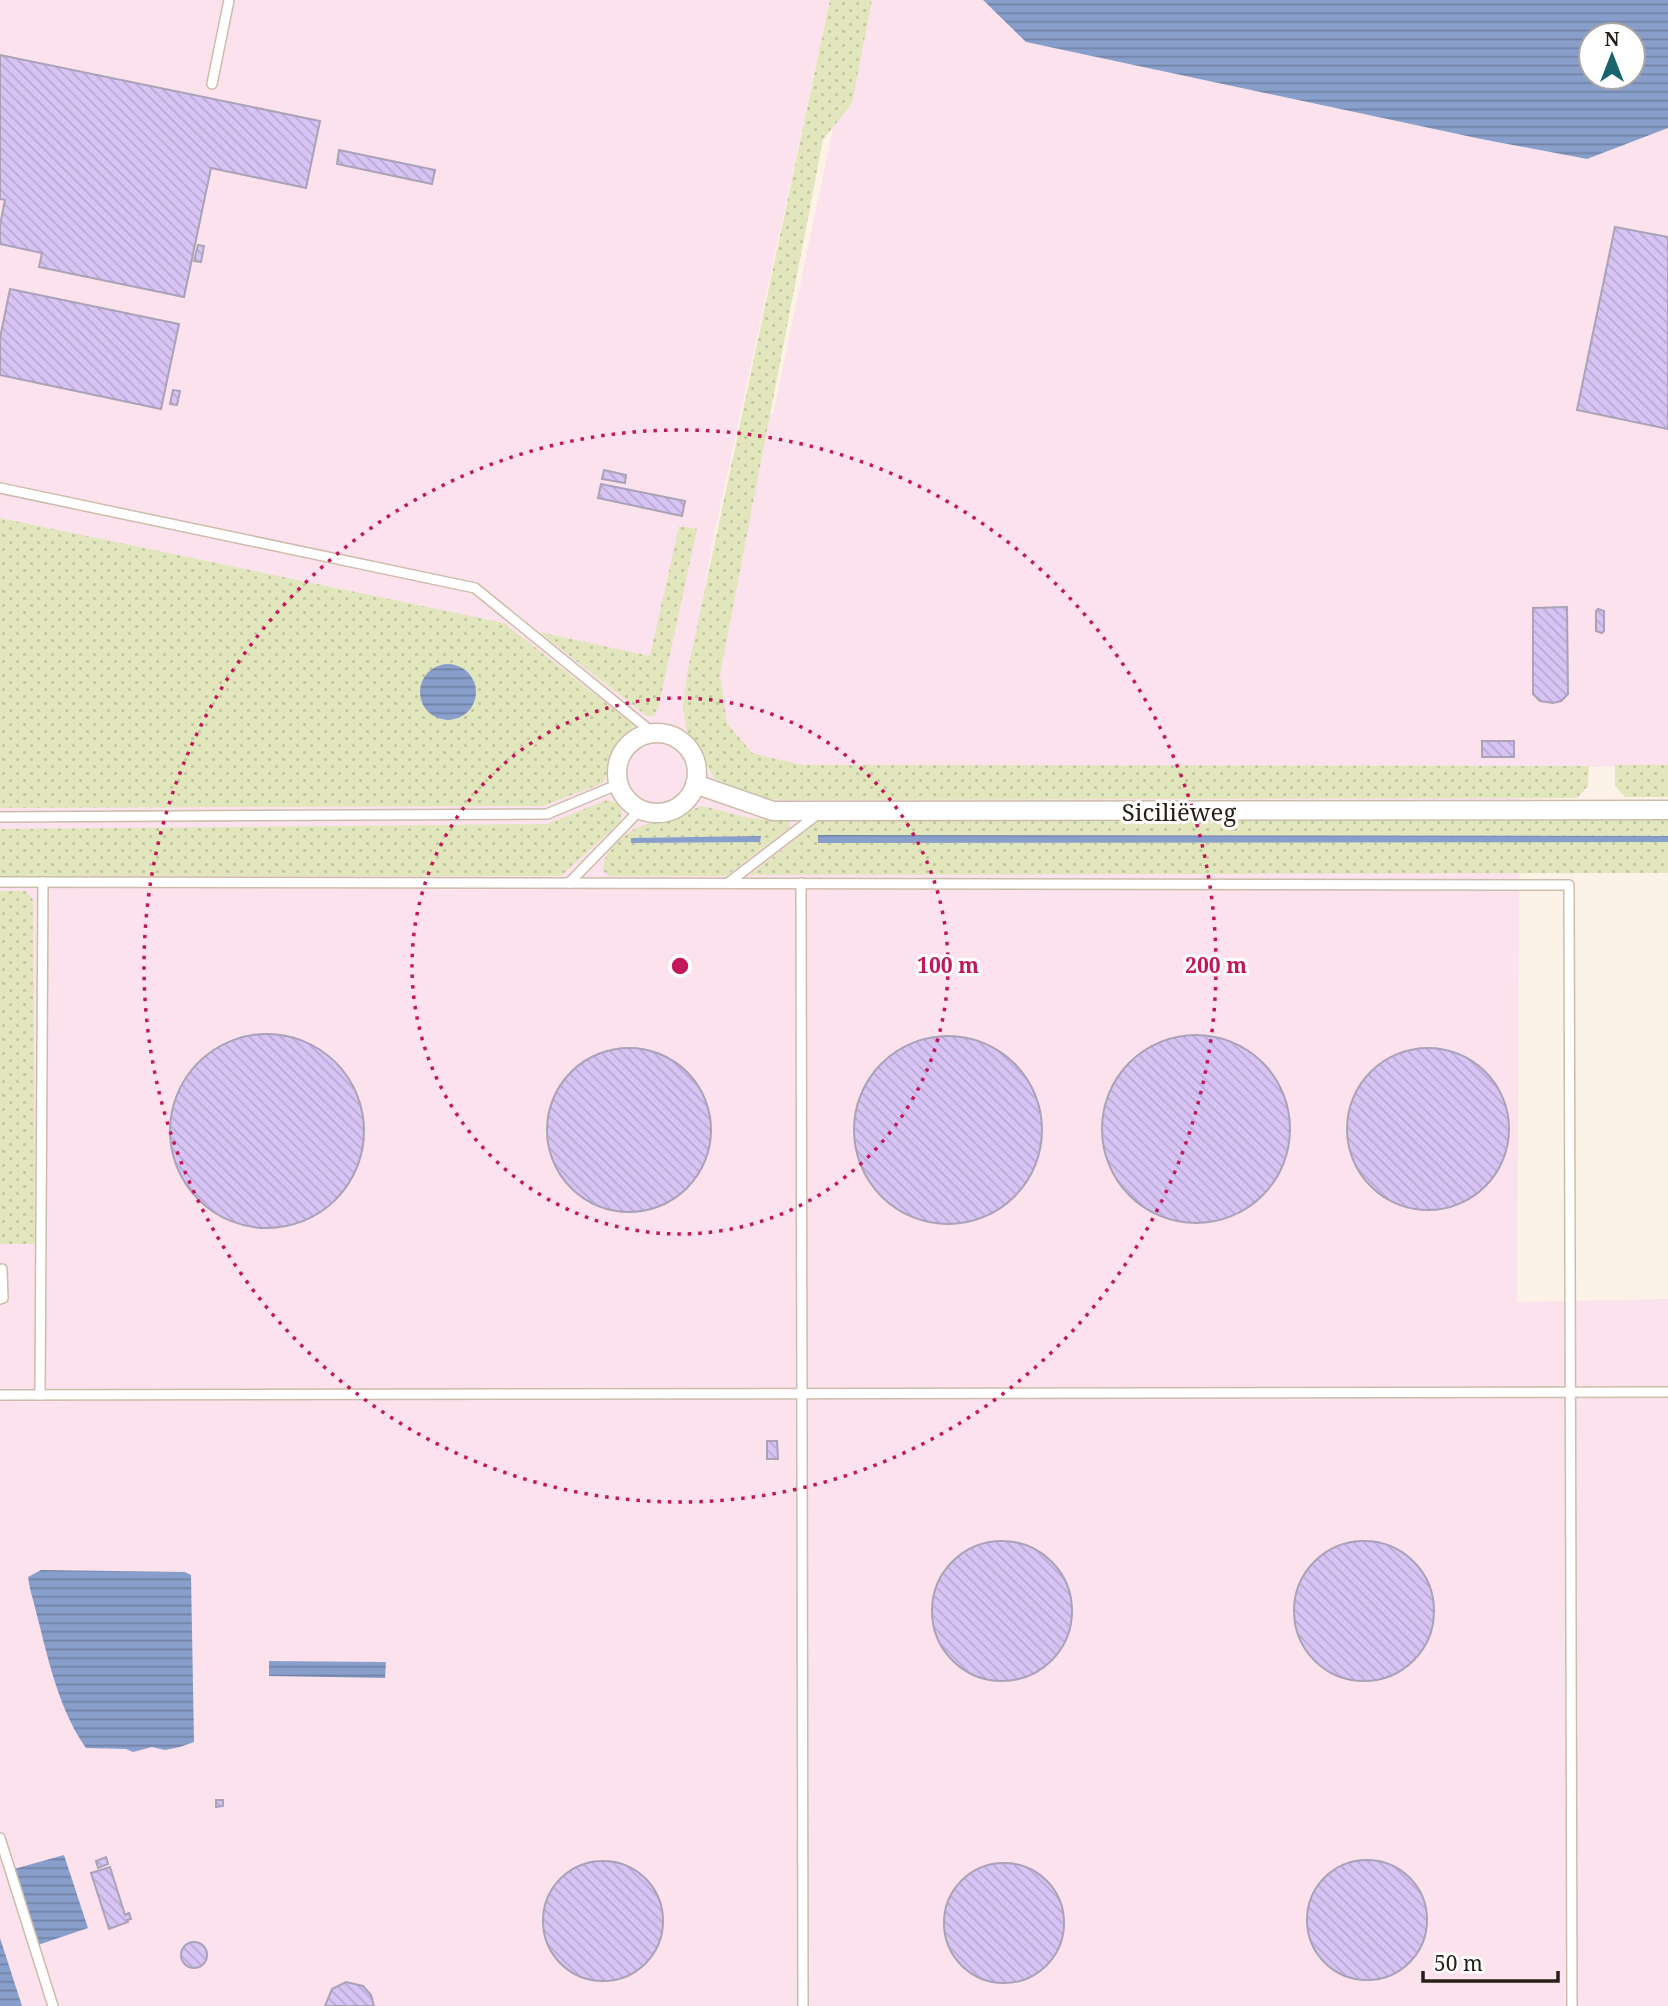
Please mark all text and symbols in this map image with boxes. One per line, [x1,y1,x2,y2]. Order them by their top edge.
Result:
north arrow [1577,21,1647,91]
text: N [1605,26,1620,52]
street label: Siciliëweg [1122,795,1236,828]
text: 100 m [917,951,979,979]
text: 200 m [1185,951,1247,979]
centre of rings [668,954,692,978]
scale bar [1423,1940,1558,1984]
text: 50 m [1434,1949,1483,1977]

